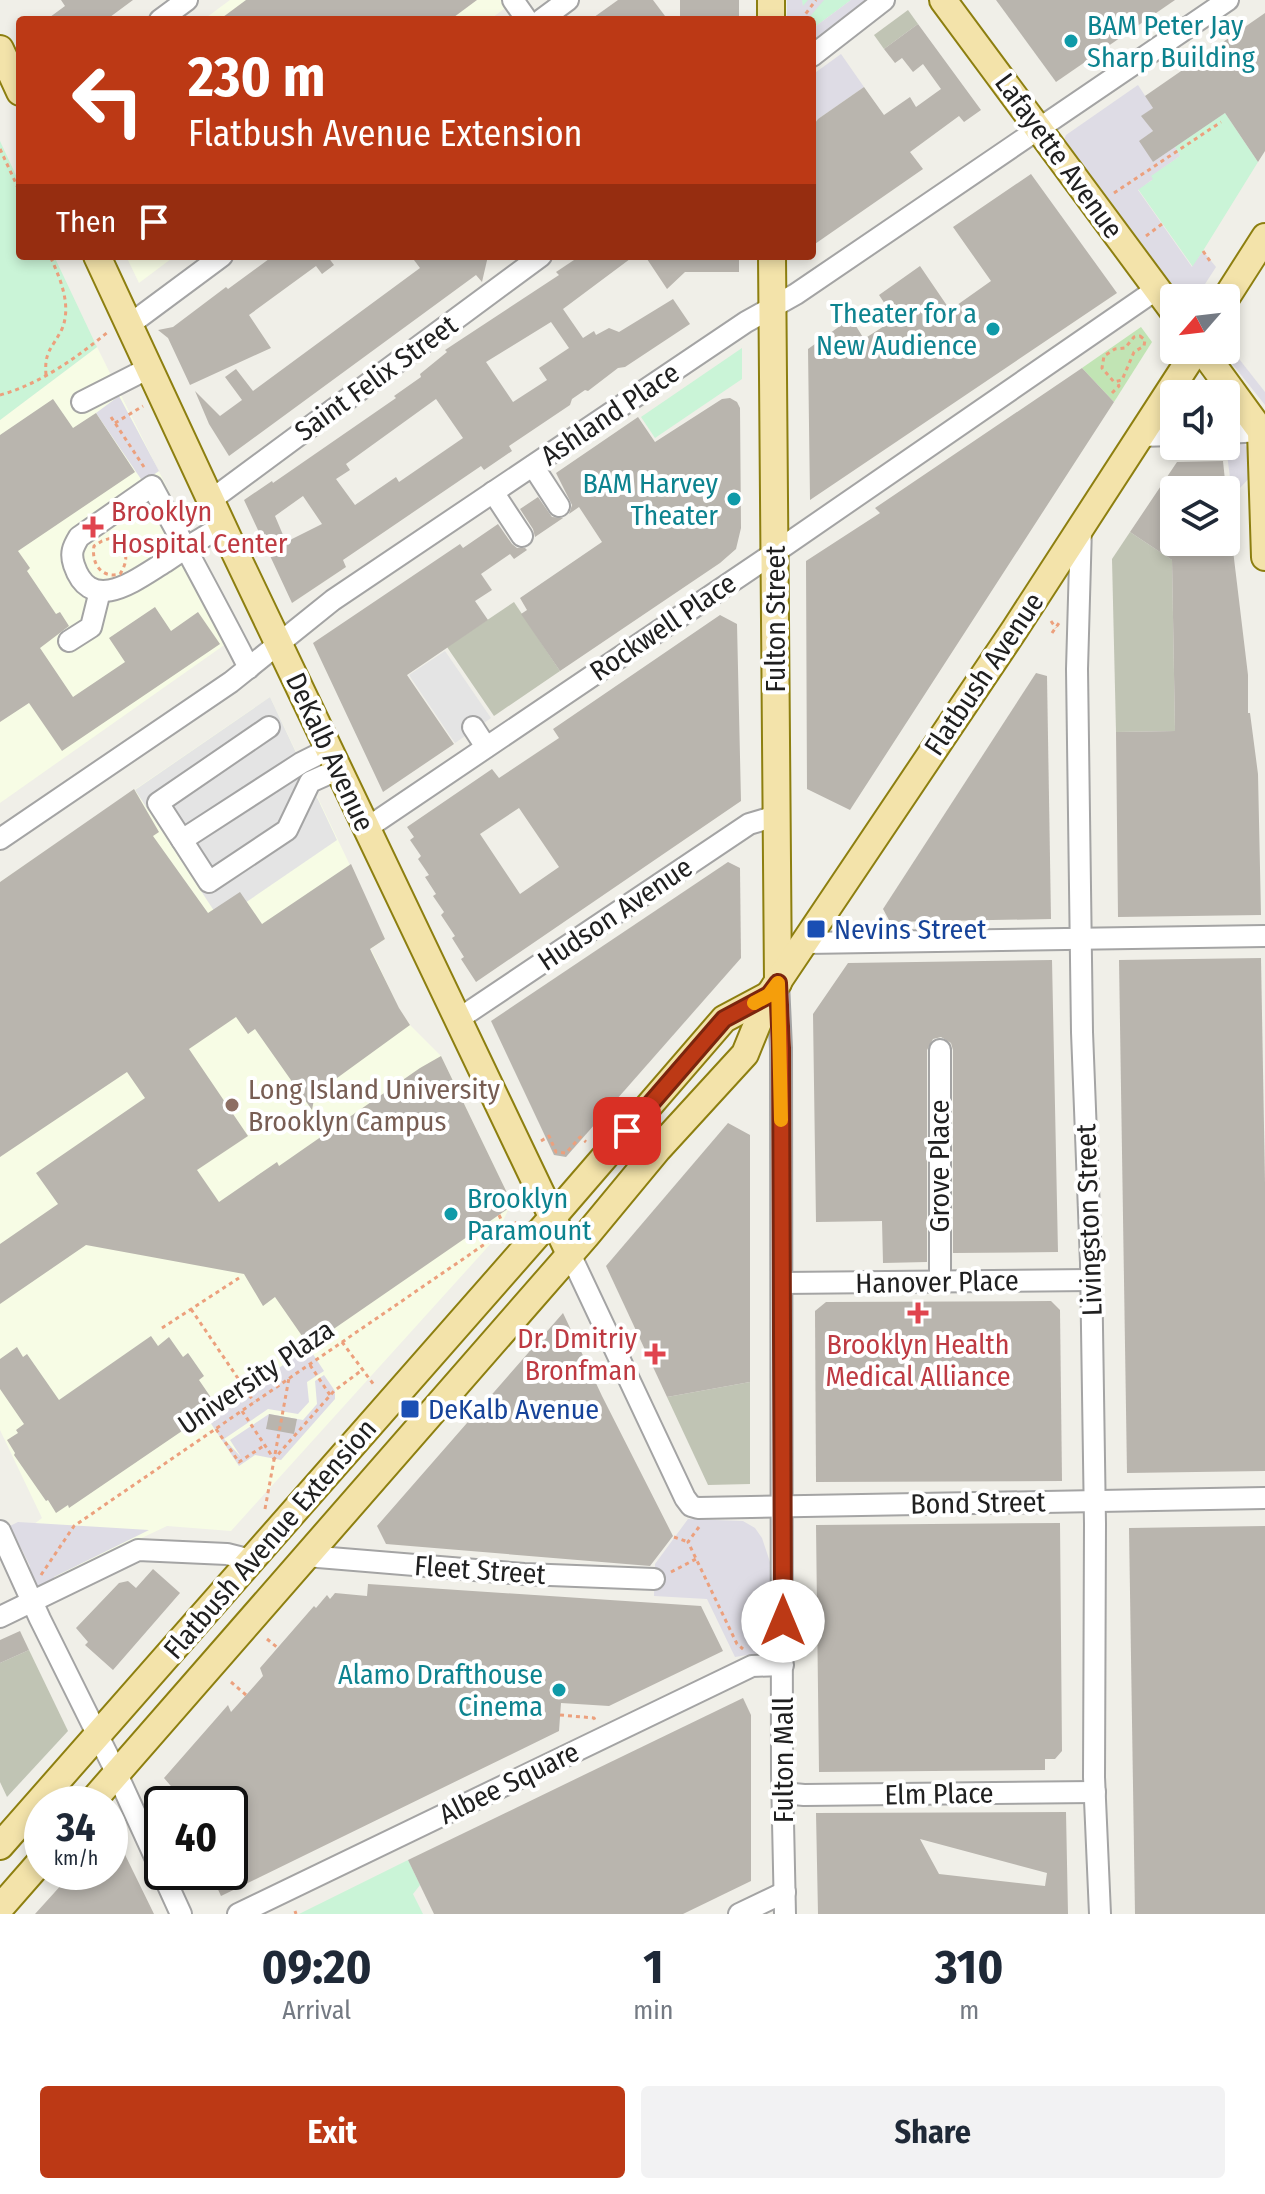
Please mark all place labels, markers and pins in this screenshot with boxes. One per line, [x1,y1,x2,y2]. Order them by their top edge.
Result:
place label: BAM Peter Jay Sharp Building [1087,9,1256,74]
marker: BAM Peter Jay Sharp Building [1062,32,1080,50]
place label: Theater for a New Audience [816,297,977,362]
marker: Theater for a New Audience [984,320,1002,338]
place label: BAM Harvey Theater [583,467,718,532]
marker: BAM Harvey Theater [725,490,743,508]
place label: Brooklyn Hospital Center [111,495,288,560]
marker: Brooklyn Hospital Center [82,516,104,538]
place label: Nevins Street [834,913,987,946]
marker: Nevins Street [805,918,827,940]
place label: Long Island University Brooklyn Campus [248,1073,501,1138]
marker: Long Island University Brooklyn Campus [223,1096,241,1114]
pin [593,1097,661,1165]
place label: Brooklyn Paramount [467,1182,592,1247]
marker: Brooklyn Paramount [442,1205,460,1223]
marker: Brooklyn Health Medical Alliance [907,1302,929,1324]
place label: Dr. Dmitriy Bronfman [517,1322,638,1387]
place label: Brooklyn Health Medical Alliance [825,1328,1011,1393]
marker: Dr. Dmitriy Bronfman [644,1343,666,1365]
place label: DeKalb Avenue [428,1393,599,1426]
marker: DeKalb Avenue [399,1398,421,1420]
place label: Alamo Drafthouse Cinema [338,1658,543,1723]
marker: Alamo Drafthouse Cinema [550,1681,568,1699]

